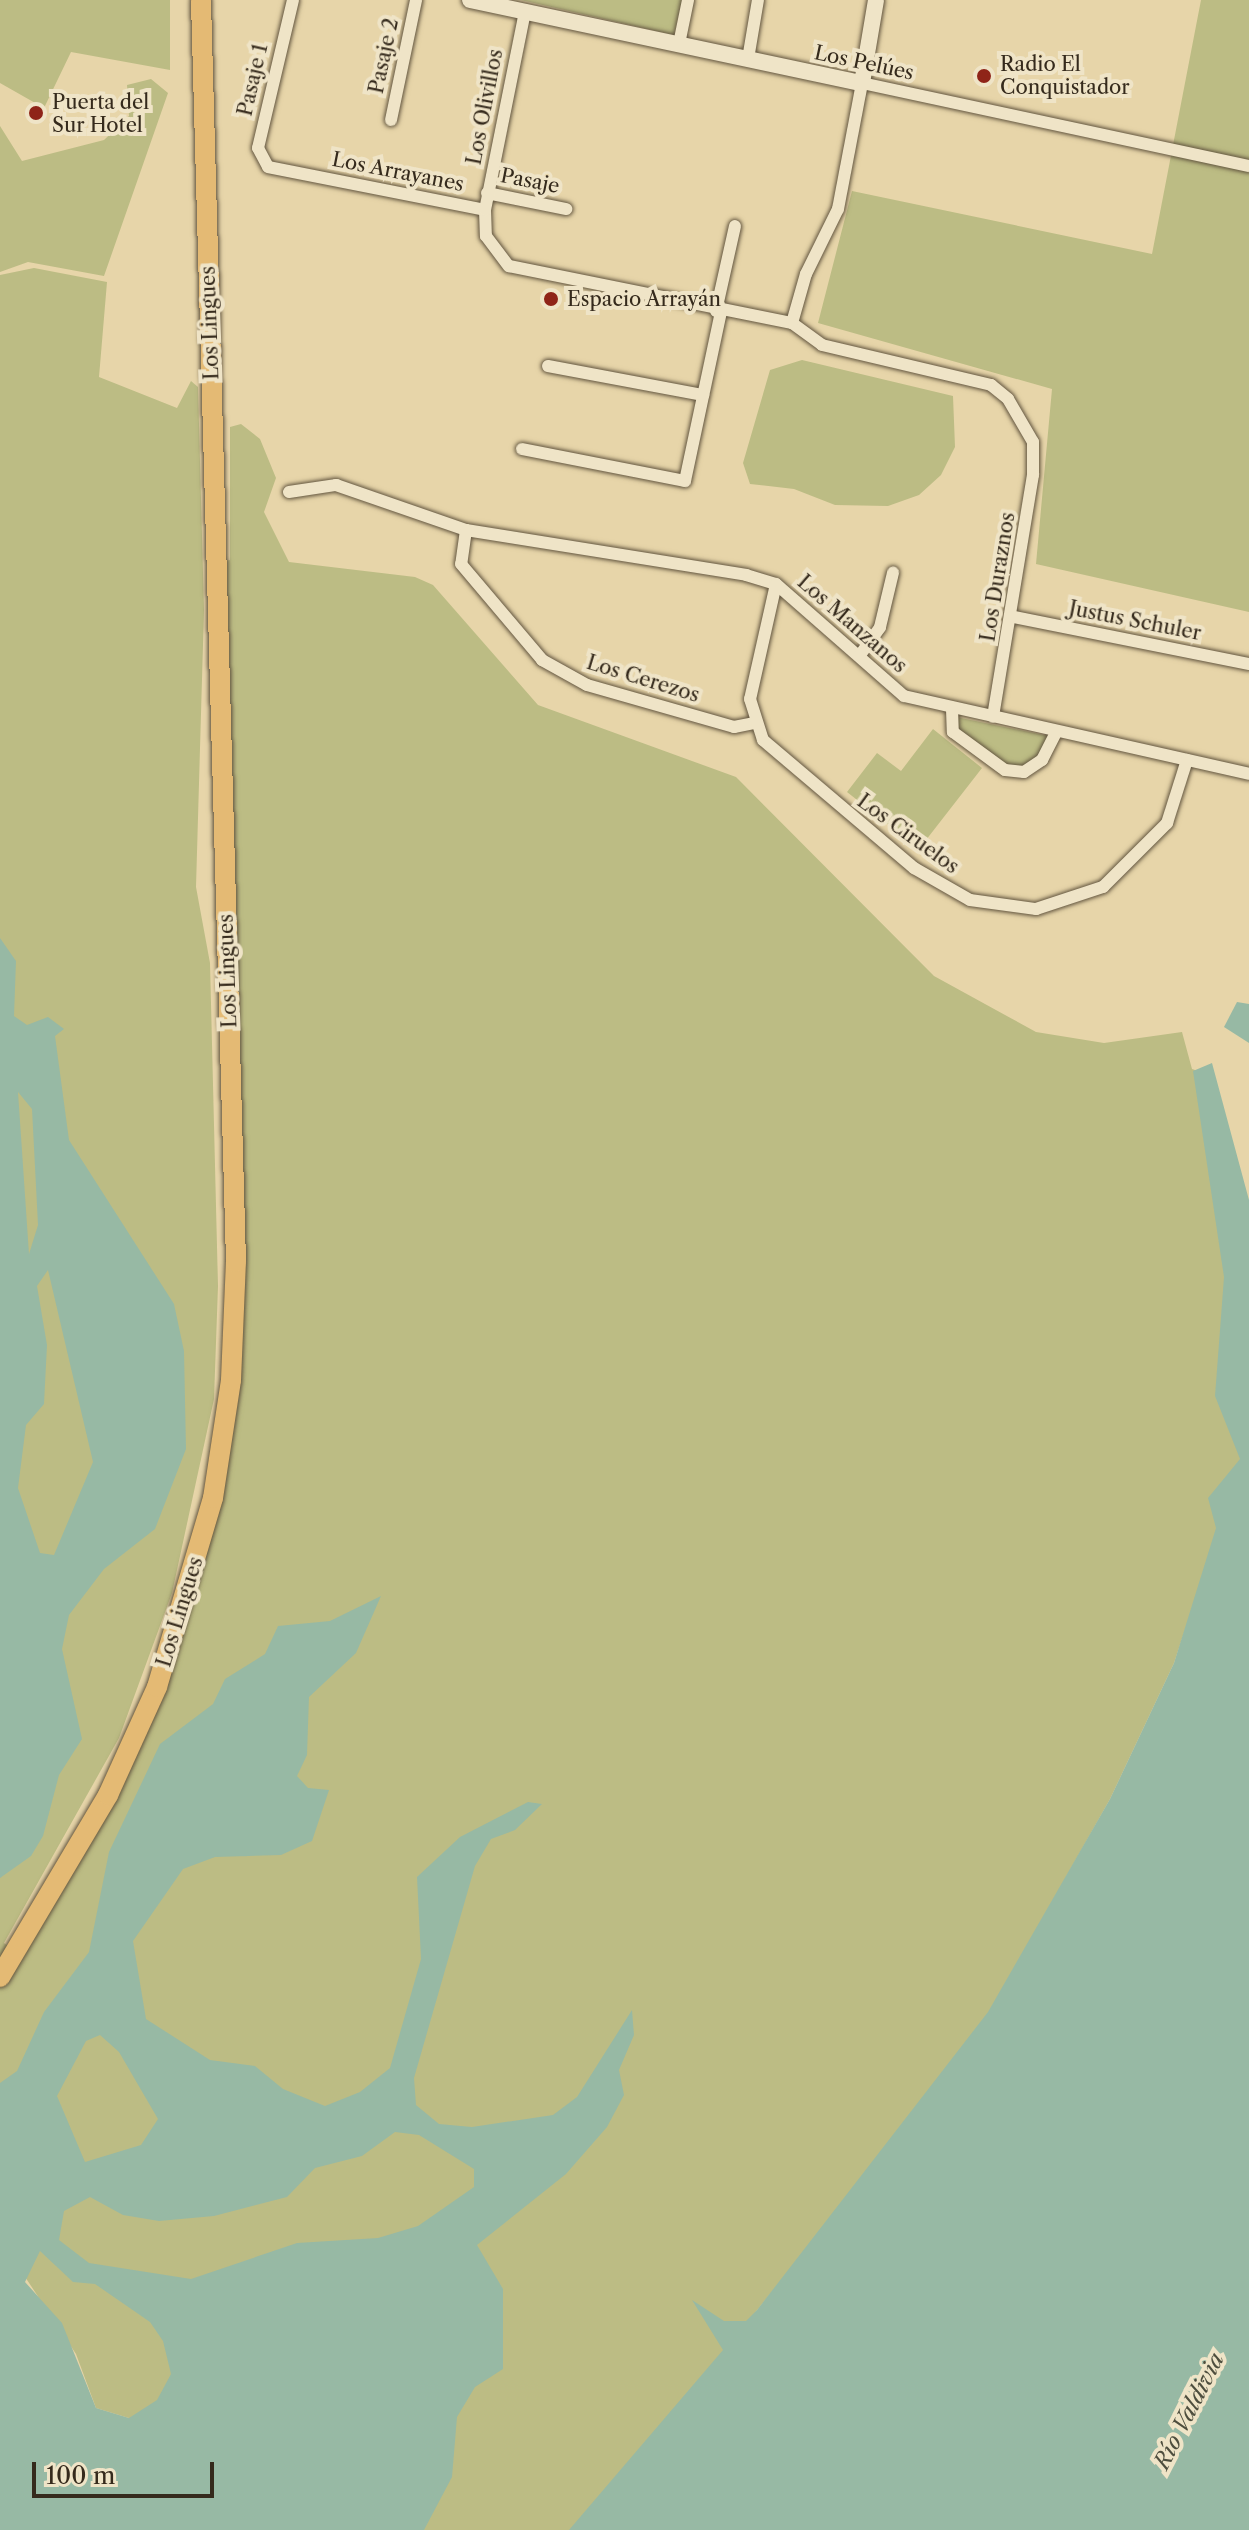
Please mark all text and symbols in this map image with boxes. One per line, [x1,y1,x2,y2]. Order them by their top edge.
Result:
street label: Pasaje 2 [364,16,404,96]
street label: Los Pelúes [812,41,916,85]
street label: Pasaje 1 [233,42,273,118]
street label: Los Olivillos [462,47,508,167]
place label: Radio El Conquistador [1000,52,1130,99]
marker: Radio El Conquistador [975,67,993,85]
place label: Puerta del Sur Hotel [52,90,149,137]
marker: Puerta del Sur Hotel [27,104,45,122]
street label: Los Arrayanes [330,147,466,197]
street label: Pasaje [498,164,562,198]
street label: Los Lingues [196,266,224,380]
place label: Espacio Arrayán [567,287,722,311]
marker: Espacio Arrayán [542,290,560,308]
street label: Los Duraznos [976,511,1020,643]
street label: Los Manzanos [792,570,912,678]
street label: Justus Schuler [1067,596,1203,646]
street label: Los Cerezos [584,650,702,708]
street label: Los Ciruelos [853,789,963,879]
street label: Los Lingues [214,914,242,1028]
street label: Los Lingues [152,1554,208,1670]
water label: Río Valdivia [1148,2348,1230,2474]
scale bar [36,2446,218,2496]
text: 100 m [46,2461,115,2490]

